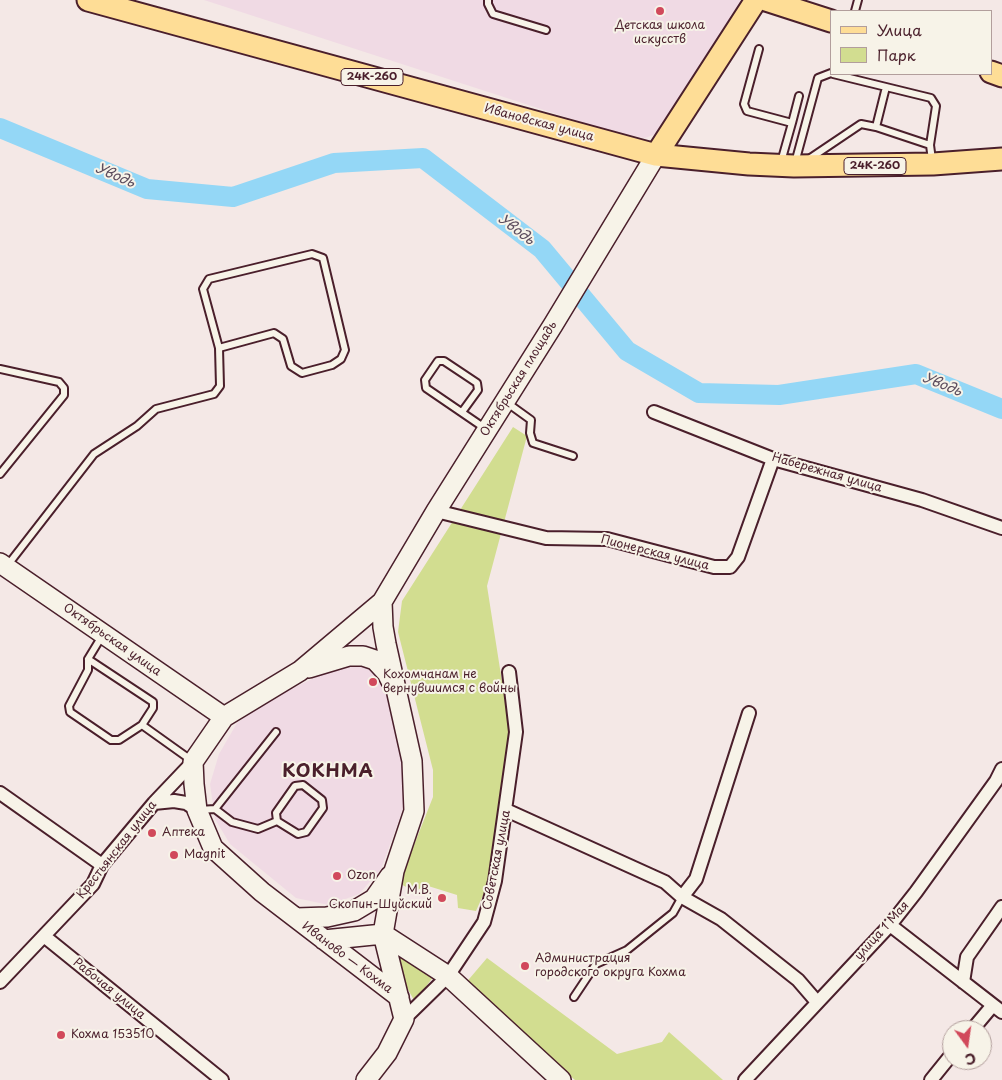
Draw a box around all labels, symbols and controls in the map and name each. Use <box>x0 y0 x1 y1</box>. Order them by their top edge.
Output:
marker: Детская школа искусств <box>654 5 666 17</box>
legend <box>830 10 992 75</box>
text: Улица <box>877 18 922 41</box>
place label: Детская школа искусств <box>615 19 705 47</box>
text: Парк <box>877 43 916 66</box>
road number: 24К-260 <box>341 68 403 86</box>
street label: Ивановская улица <box>483 101 595 145</box>
road number: 24К-260 <box>844 158 906 175</box>
water label: Уводь <box>93 160 137 192</box>
water label: Уводь <box>495 211 537 249</box>
street label: Октябрьская площадь <box>478 319 560 439</box>
water label: Уводь <box>920 370 964 400</box>
street label: Набережная улица <box>770 450 884 496</box>
street label: Пионерская улица <box>599 533 711 573</box>
street label: Октябрьская улица <box>60 601 164 679</box>
place label: Кохомчанам не вернувшимся с войны <box>383 668 516 696</box>
marker: Кохомчанам не вернувшимся с войны <box>367 676 379 688</box>
district label: KOKHMA <box>282 761 374 783</box>
street label: Крестьянская улица <box>74 798 160 902</box>
street label: Советская улица <box>480 809 514 911</box>
place label: Аптека <box>162 826 205 840</box>
marker: Аптека <box>146 827 158 839</box>
place label: Magnit <box>184 848 225 862</box>
marker: Magnit <box>168 849 180 861</box>
place label: Ozon <box>347 869 376 883</box>
marker: Ozon <box>331 870 343 882</box>
place label: М.В. Скопин-Шуйский <box>329 884 432 912</box>
marker: М.В. Скопин-Шуйский <box>436 892 448 904</box>
street label: улица 1 Мая <box>852 899 912 963</box>
street label: Иваново — Кохма <box>299 919 395 997</box>
place label: Администрация городского округа Кохма <box>535 952 686 980</box>
street label: Рабочая улица <box>70 956 148 1022</box>
marker: Администрация городского округа Кохма <box>519 960 531 972</box>
north arrow <box>942 1020 992 1070</box>
place label: Кохма 153510 <box>71 1028 154 1042</box>
marker: Кохма 153510 <box>55 1029 67 1041</box>
text: С <box>963 1048 978 1071</box>

